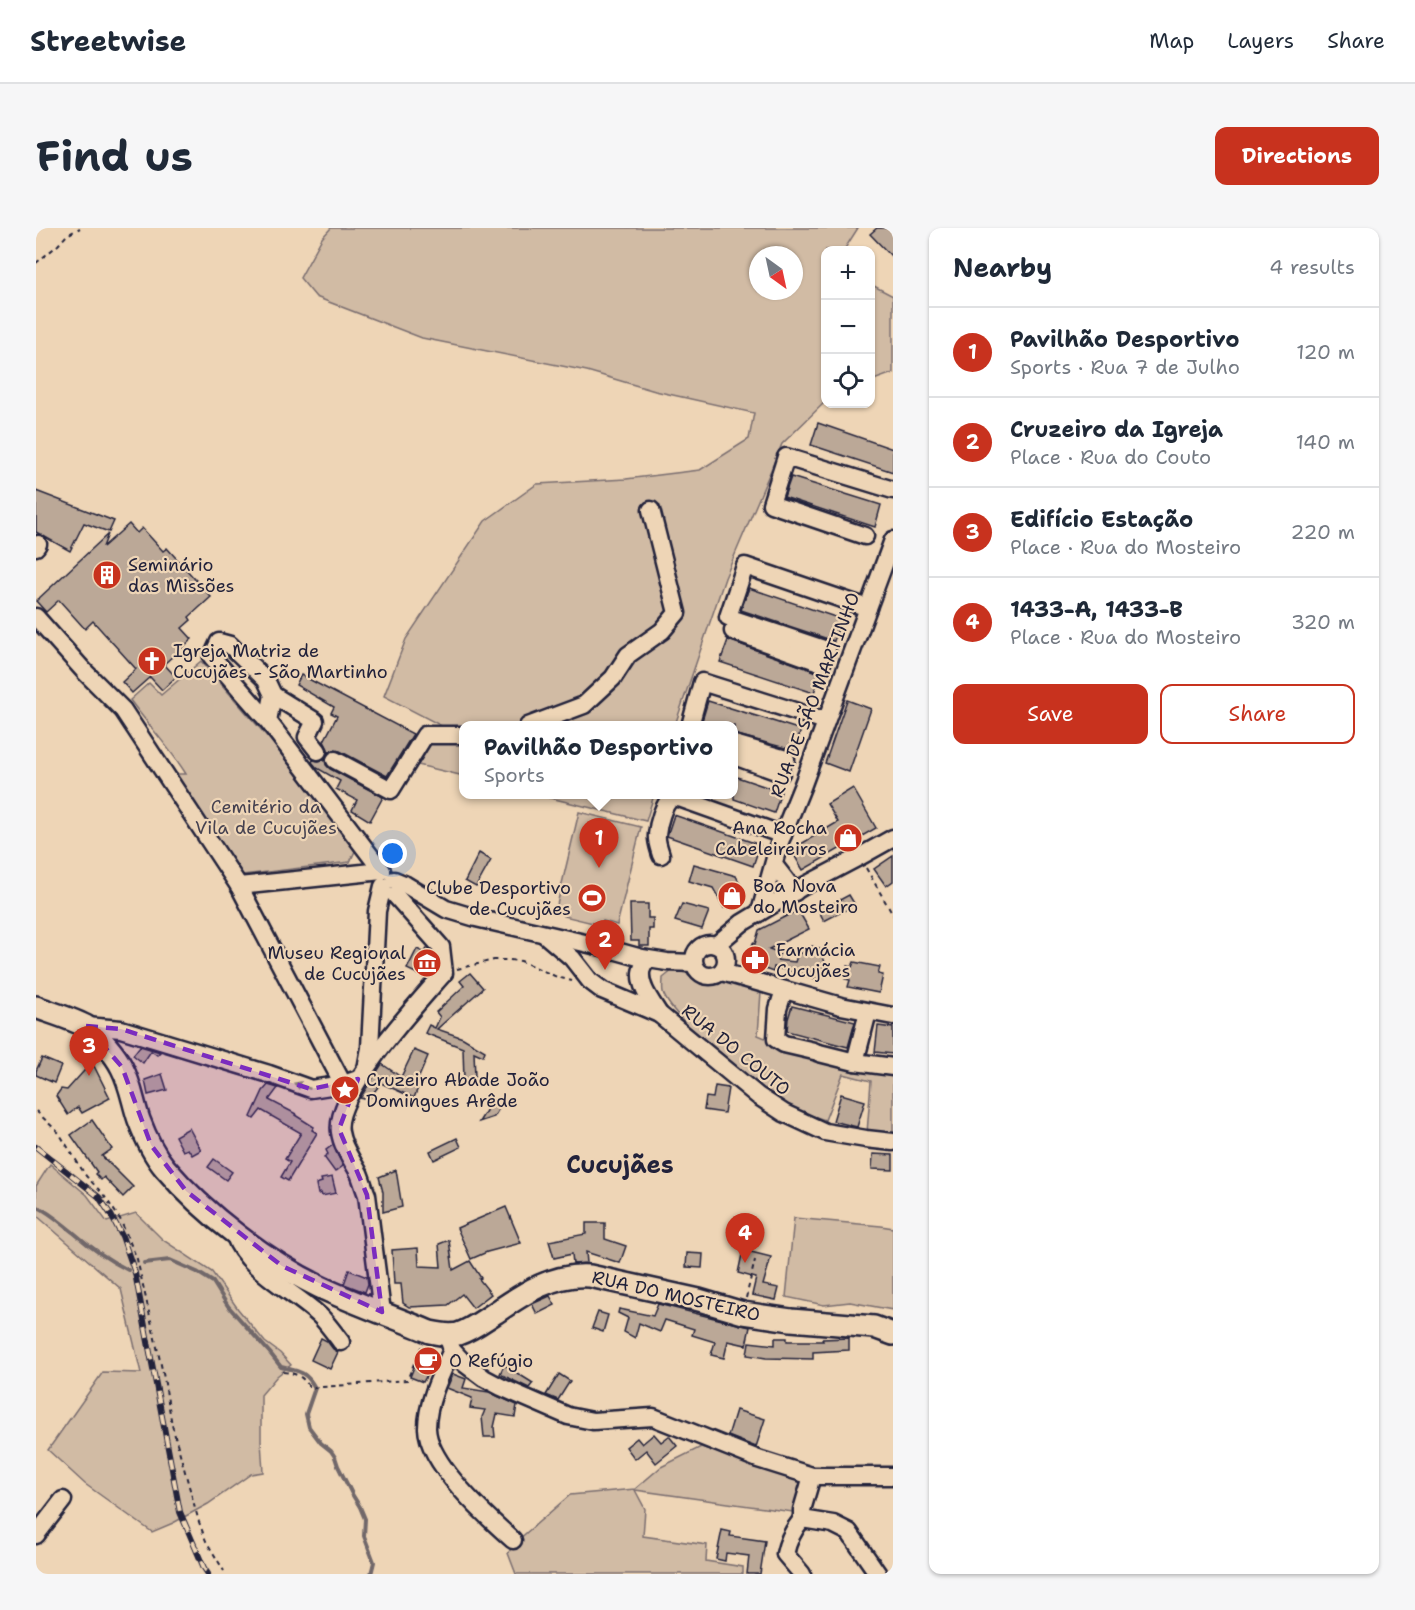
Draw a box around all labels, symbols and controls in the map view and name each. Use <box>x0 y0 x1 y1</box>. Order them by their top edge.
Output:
text: Streetwise <box>30 22 186 60</box>
text: Map <box>1149 27 1194 55</box>
text: Layers <box>1227 27 1294 55</box>
text: Share <box>1327 27 1385 55</box>
button: Directions <box>1215 127 1379 185</box>
text: Find us <box>36 128 193 184</box>
north arrow <box>749 246 803 300</box>
map controls <box>821 246 875 408</box>
button: + <box>821 246 875 300</box>
text: Nearby <box>953 250 1052 285</box>
text: 4 results <box>1269 254 1355 280</box>
button: − <box>821 300 875 354</box>
text: Pavilhão Desportivo <box>1010 325 1240 354</box>
text: 1 <box>968 339 977 365</box>
text: 120 m <box>1296 339 1355 365</box>
button: locate <box>821 354 875 408</box>
text: Sports · Rua 7 de Julho <box>1010 354 1240 380</box>
text: Cruzeiro da Igreja <box>1010 415 1223 444</box>
text: 2 <box>966 429 980 455</box>
text: 140 m <box>1296 429 1355 455</box>
text: Place · Rua do Couto <box>1010 444 1211 470</box>
text: Edifício Estação <box>1010 505 1193 534</box>
text: 3 <box>966 519 980 545</box>
text: 220 m <box>1291 519 1355 545</box>
text: Place · Rua do Mosteiro <box>1010 534 1241 560</box>
place label: Seminário das Missões <box>128 553 235 598</box>
building icon: Seminário das Missões <box>91 559 123 591</box>
street label: RUA DE SÃO MARTINHO <box>765 589 865 801</box>
text: 1433-A, 1433-B <box>1010 595 1183 624</box>
text: 4 <box>966 609 980 635</box>
text: 320 m <box>1291 609 1355 635</box>
text: Place · Rua do Mosteiro <box>1010 624 1241 650</box>
place label: Igreja Matriz de Cucujães - São Martinho <box>173 639 388 684</box>
church icon: Igreja Matriz de Cucujães - São Martinho <box>136 645 168 677</box>
button: Save <box>953 684 1148 744</box>
button: Share <box>1160 684 1355 744</box>
popup <box>459 721 738 799</box>
text: Pavilhão Desportivo <box>484 733 713 762</box>
text: Sports <box>484 762 545 788</box>
park label: Cemitério da Vila de Cucujães <box>195 795 337 840</box>
place label: Ana Rocha Cabeleireiros <box>715 816 827 861</box>
pin: 1 <box>580 818 618 868</box>
shop icon: Ana Rocha Cabeleireiros <box>832 822 864 854</box>
your location <box>378 839 407 868</box>
place label: Boa Nova do Mosteiro <box>753 874 858 919</box>
place label: Clube Desportivo de Cucujães <box>426 876 571 921</box>
shop icon: Boa Nova do Mosteiro <box>716 880 748 912</box>
sports icon: Clube Desportivo de Cucujães <box>576 882 608 914</box>
pin: 2 <box>586 920 624 970</box>
place label: Farmácia Cucujães <box>776 938 855 983</box>
place label: Museu Regional de Cucujães <box>268 941 407 986</box>
pharmacy icon: Farmácia Cucujães <box>739 944 771 976</box>
museum icon: Museu Regional de Cucujães <box>411 947 443 979</box>
street label: RUA DO COUTO <box>677 999 795 1101</box>
pin: 3 <box>70 1026 108 1076</box>
place label: Cruzeiro Abade João Domingues Arêde <box>366 1068 550 1113</box>
place icon: Cruzeiro Abade João Domingues Arêde <box>329 1074 361 1106</box>
one-way arrow <box>293 1081 311 1090</box>
district label: Cucujães <box>566 1149 674 1181</box>
pin: 4 <box>726 1214 764 1263</box>
street label: RUA DO MOSTEIRO <box>590 1265 762 1327</box>
cafe icon: O Refúgio <box>412 1345 444 1377</box>
place label: O Refúgio <box>449 1349 533 1373</box>

